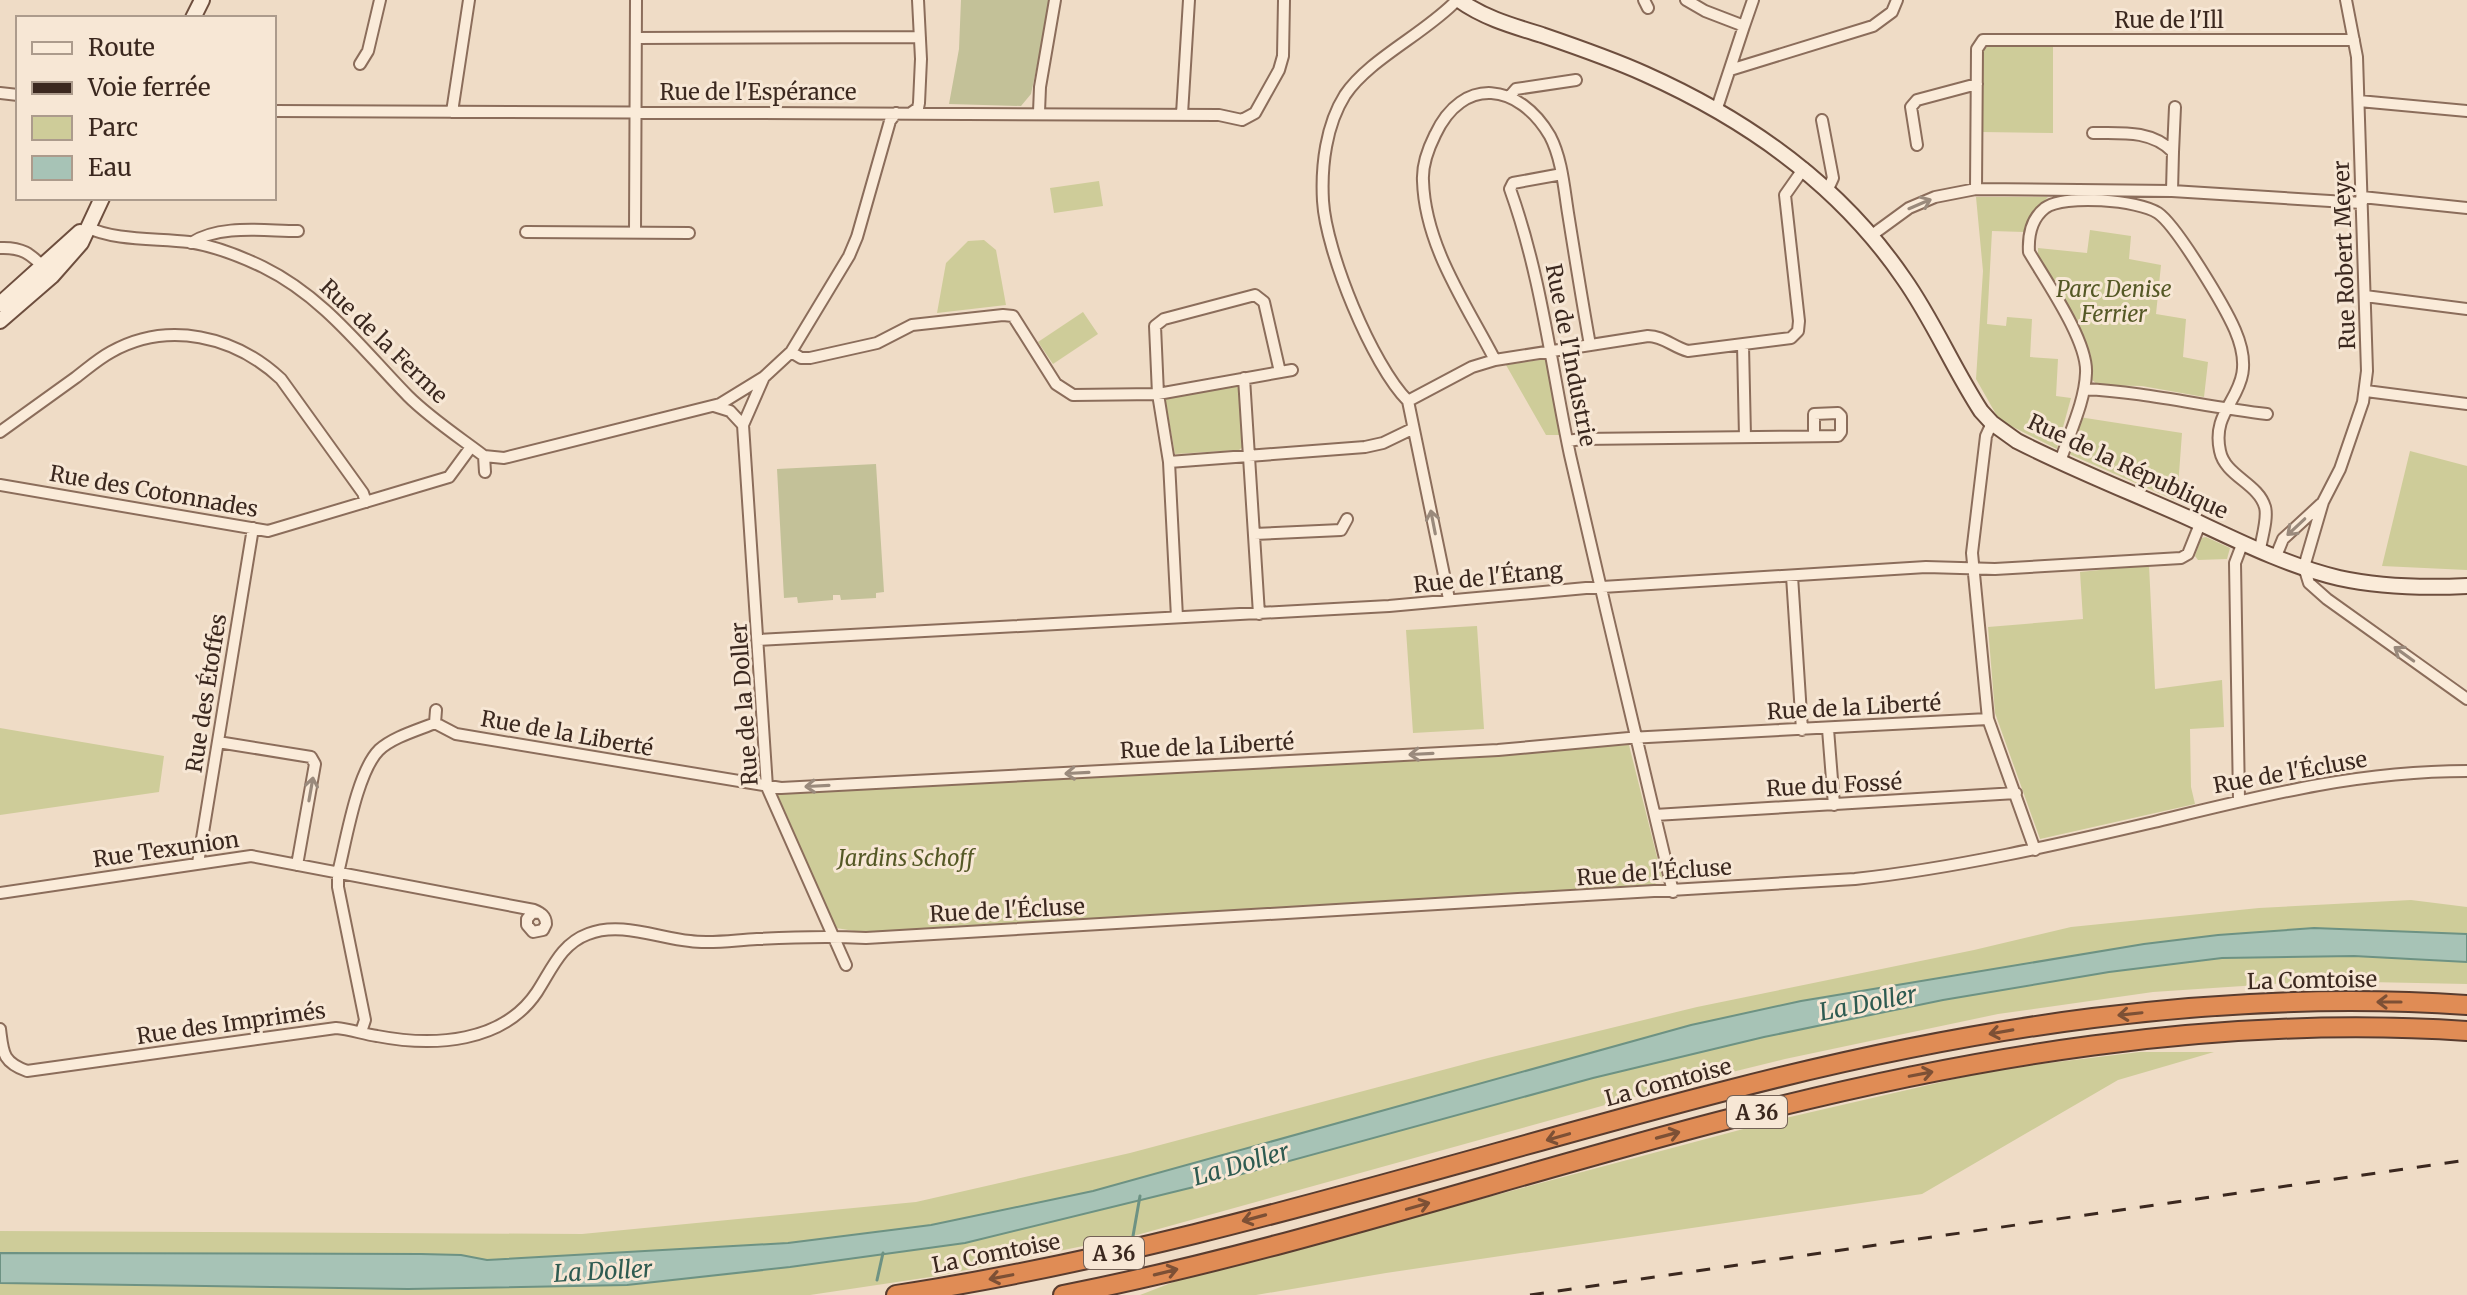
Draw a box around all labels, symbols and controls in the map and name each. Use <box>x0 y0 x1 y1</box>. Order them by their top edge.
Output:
street label: Rue de l'Ill <box>2114 6 2224 34</box>
legend <box>16 16 276 200</box>
text: Route <box>88 32 155 63</box>
text: Voie ferrée <box>87 72 210 103</box>
street label: Rue de l'Espérance <box>660 78 856 106</box>
text: Parc <box>88 112 138 143</box>
text: Eau <box>88 152 132 183</box>
street label: Rue Robert Meyer <box>2327 160 2361 350</box>
one-way arrow <box>1907 195 1932 210</box>
street label: Rue de l'Industrie <box>1540 261 1602 449</box>
street label: Rue de la Ferme <box>314 273 454 409</box>
park label: Parc Denise Ferrier <box>2056 275 2172 328</box>
street label: Rue de la République <box>2023 407 2233 525</box>
street label: Rue des Cotonnades <box>47 459 261 523</box>
one-way arrow <box>1425 510 1440 536</box>
one-way arrow <box>2286 518 2306 537</box>
street label: Rue de l'Étang <box>1412 554 1564 599</box>
street label: Rue des Étoffes <box>179 611 232 774</box>
street label: Rue de la Doller <box>724 621 764 787</box>
one-way arrow <box>2393 646 2415 662</box>
street label: Rue de la Liberté <box>1766 688 1942 726</box>
street label: Rue de la Liberté <box>479 704 655 762</box>
street label: Rue de la Liberté <box>1119 727 1295 765</box>
street label: Rue de l'Écluse <box>2211 744 2369 799</box>
one-way arrow <box>1408 747 1435 762</box>
one-way arrow <box>1064 765 1091 780</box>
street label: Rue du Fossé <box>1765 767 1903 803</box>
one-way arrow <box>304 776 319 802</box>
one-way arrow <box>804 779 831 794</box>
street label: Rue Texunion <box>91 825 241 873</box>
park label: Jardins Schoff <box>836 844 976 872</box>
street label: Rue de l'Écluse <box>1575 852 1733 891</box>
street label: Rue de l'Écluse <box>928 891 1085 928</box>
street label: La Comtoise <box>2247 965 2377 995</box>
water label: La Doller <box>1817 978 1921 1028</box>
one-way arrow <box>2376 995 2403 1010</box>
street label: Rue des Imprimés <box>135 996 327 1050</box>
one-way arrow <box>2117 1007 2143 1022</box>
one-way arrow <box>1989 1025 2015 1040</box>
street label: La Comtoise <box>1602 1052 1734 1112</box>
one-way arrow <box>1907 1066 1933 1081</box>
road number: A 36 <box>1727 1096 1787 1128</box>
one-way arrow <box>1654 1127 1680 1142</box>
one-way arrow <box>1545 1130 1571 1145</box>
water label: La Doller <box>1189 1135 1294 1193</box>
one-way arrow <box>1404 1197 1430 1212</box>
one-way arrow <box>1242 1211 1268 1226</box>
street label: La Comtoise <box>929 1227 1063 1279</box>
road number: A 36 <box>1084 1237 1144 1269</box>
water label: La Doller <box>553 1253 654 1289</box>
one-way arrow <box>1153 1263 1179 1278</box>
one-way arrow <box>989 1270 1014 1285</box>

